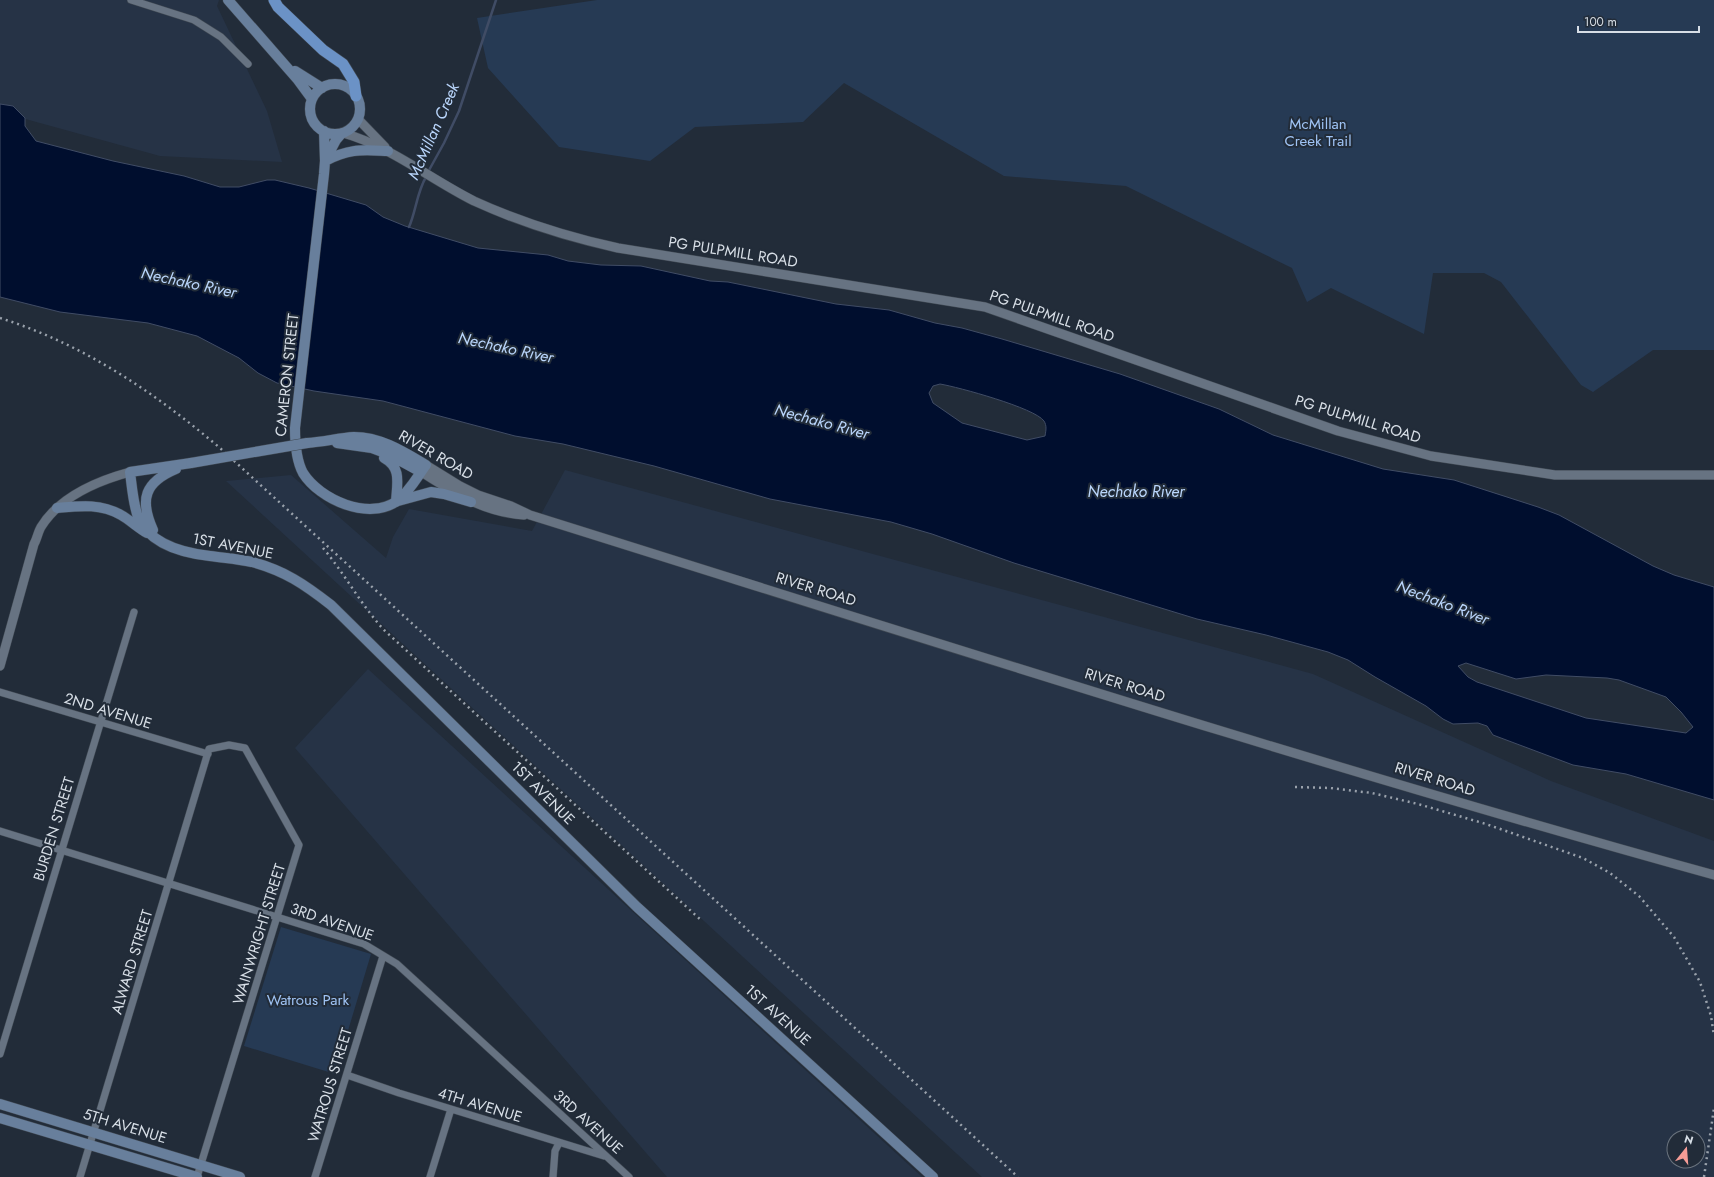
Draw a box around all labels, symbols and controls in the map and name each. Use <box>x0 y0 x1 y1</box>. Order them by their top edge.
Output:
scale bar <box>1578 8 1699 34</box>
text: 100 m <box>1584 13 1617 31</box>
water label: McMillan Creek <box>402 78 466 183</box>
park label: McMillan Creek Trail <box>1284 113 1352 152</box>
street label: PG PULPMILL ROAD <box>667 231 799 273</box>
water label: Nechako River <box>139 261 240 304</box>
street label: PG PULPMILL ROAD <box>987 284 1117 348</box>
street label: CAMERON STREET <box>270 312 304 438</box>
water label: Nechako River <box>456 326 557 369</box>
street label: PG PULPMILL ROAD <box>1292 389 1424 449</box>
water label: Nechako River <box>772 398 873 446</box>
street label: RIVER ROAD <box>395 425 477 485</box>
water label: Nechako River <box>1088 480 1186 503</box>
street label: 1ST AVENUE <box>191 527 275 565</box>
street label: RIVER ROAD <box>773 566 859 612</box>
water label: Nechako River <box>1393 574 1494 631</box>
street label: RIVER ROAD <box>1082 662 1168 708</box>
street label: 2ND AVENUE <box>61 687 155 735</box>
street label: 1ST AVENUE <box>506 756 580 830</box>
street label: RIVER ROAD <box>1392 756 1478 802</box>
street label: BURDEN STREET <box>28 774 80 884</box>
street label: WAINWRIGHT STREET <box>227 861 291 1007</box>
street label: 3RD AVENUE <box>287 897 377 947</box>
street label: ALWARD STREET <box>106 907 158 1017</box>
street label: 1ST AVENUE <box>740 979 816 1051</box>
park label: Watrous Park <box>267 989 350 1011</box>
street label: WATROUS STREET <box>302 1025 358 1145</box>
street label: 4TH AVENUE <box>435 1082 525 1128</box>
street label: 3RD AVENUE <box>548 1085 628 1159</box>
street label: 5TH AVENUE <box>80 1103 170 1149</box>
north arrow <box>1666 1129 1706 1169</box>
text: N <box>1682 1131 1695 1148</box>

